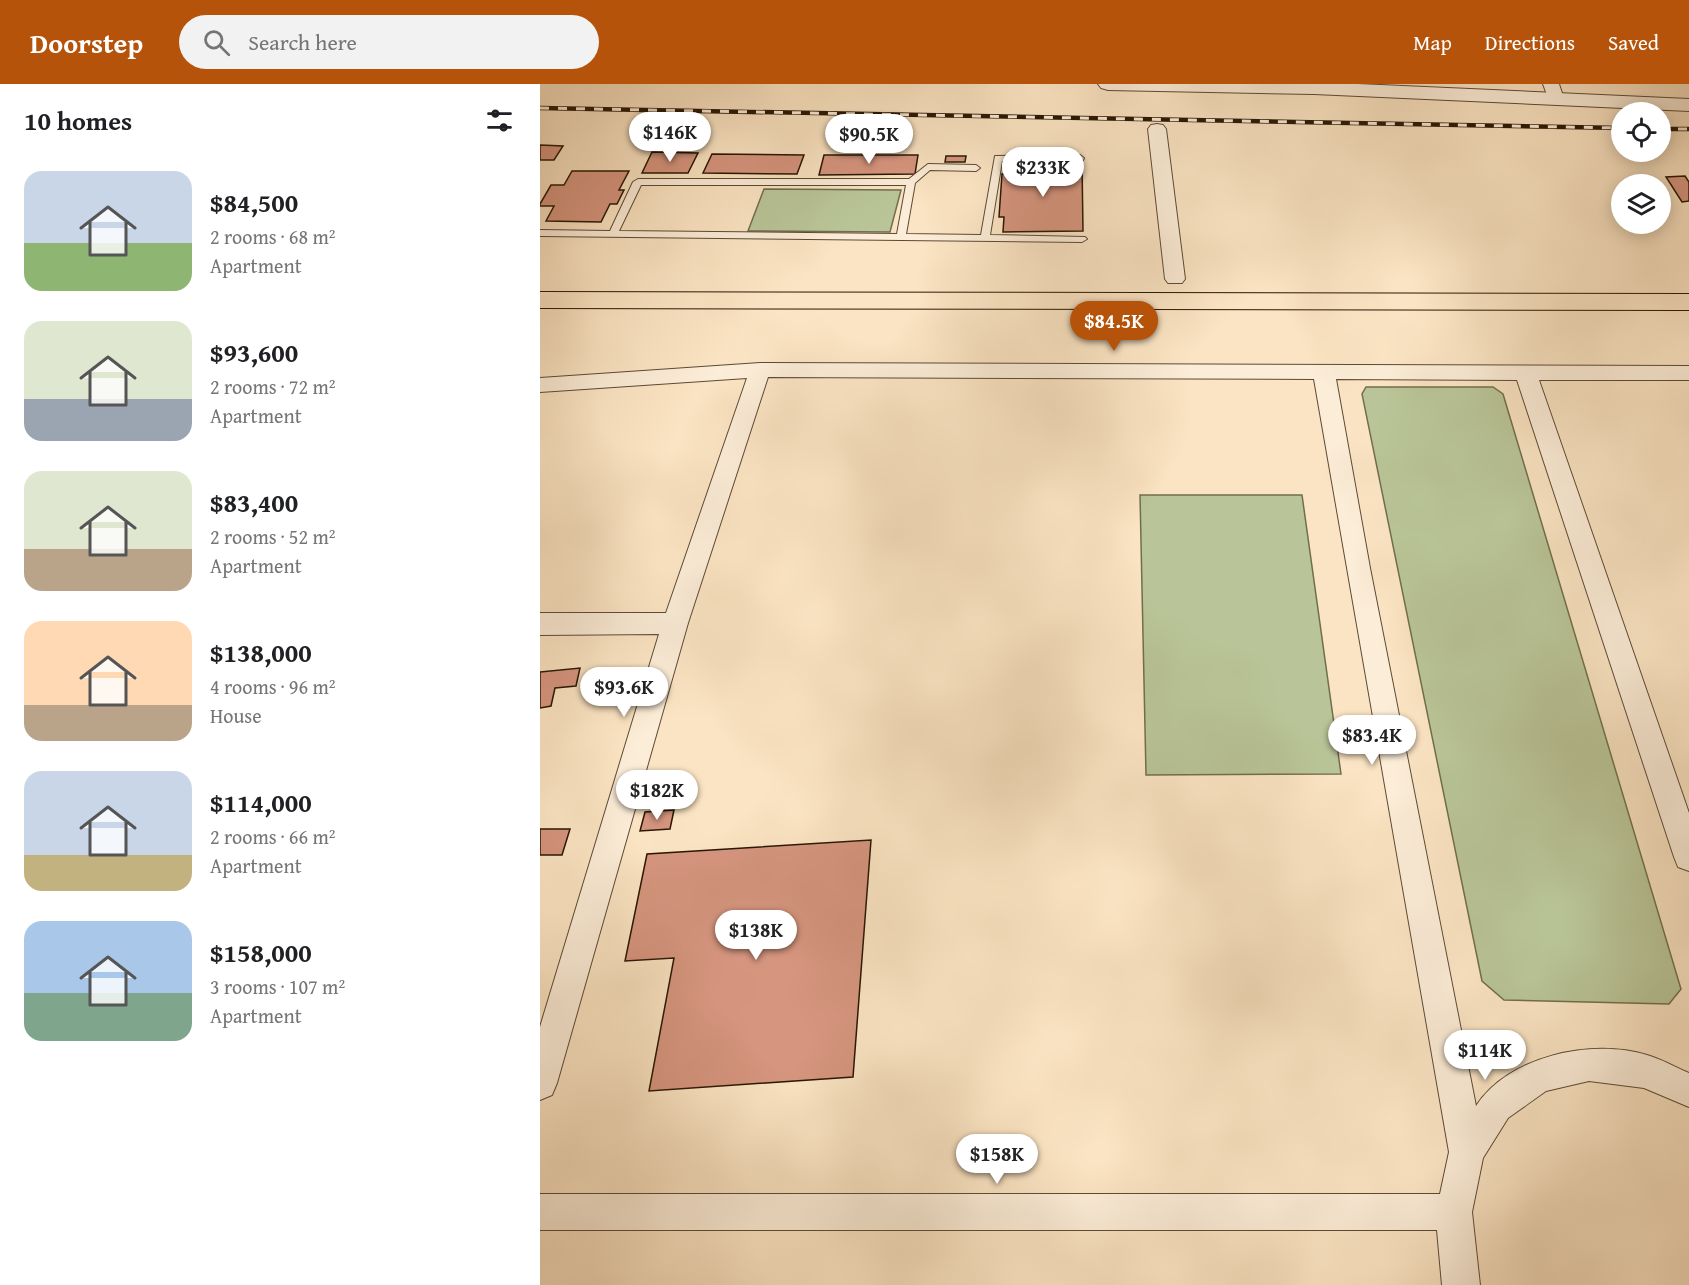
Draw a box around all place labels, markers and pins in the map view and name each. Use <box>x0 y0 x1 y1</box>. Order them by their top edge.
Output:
pin: $146K <box>628 112 712 163</box>
pin: $90.5K <box>820 114 918 165</box>
pin: $233K <box>1001 147 1085 198</box>
pin: $84.5K <box>1065 301 1163 352</box>
pin: $93.6K <box>575 667 673 718</box>
pin: $83.4K <box>1323 715 1421 766</box>
pin: $182K <box>615 770 699 821</box>
pin: $138K <box>714 910 798 961</box>
pin: $114K <box>1443 1030 1527 1081</box>
pin: $158K <box>955 1134 1039 1185</box>

